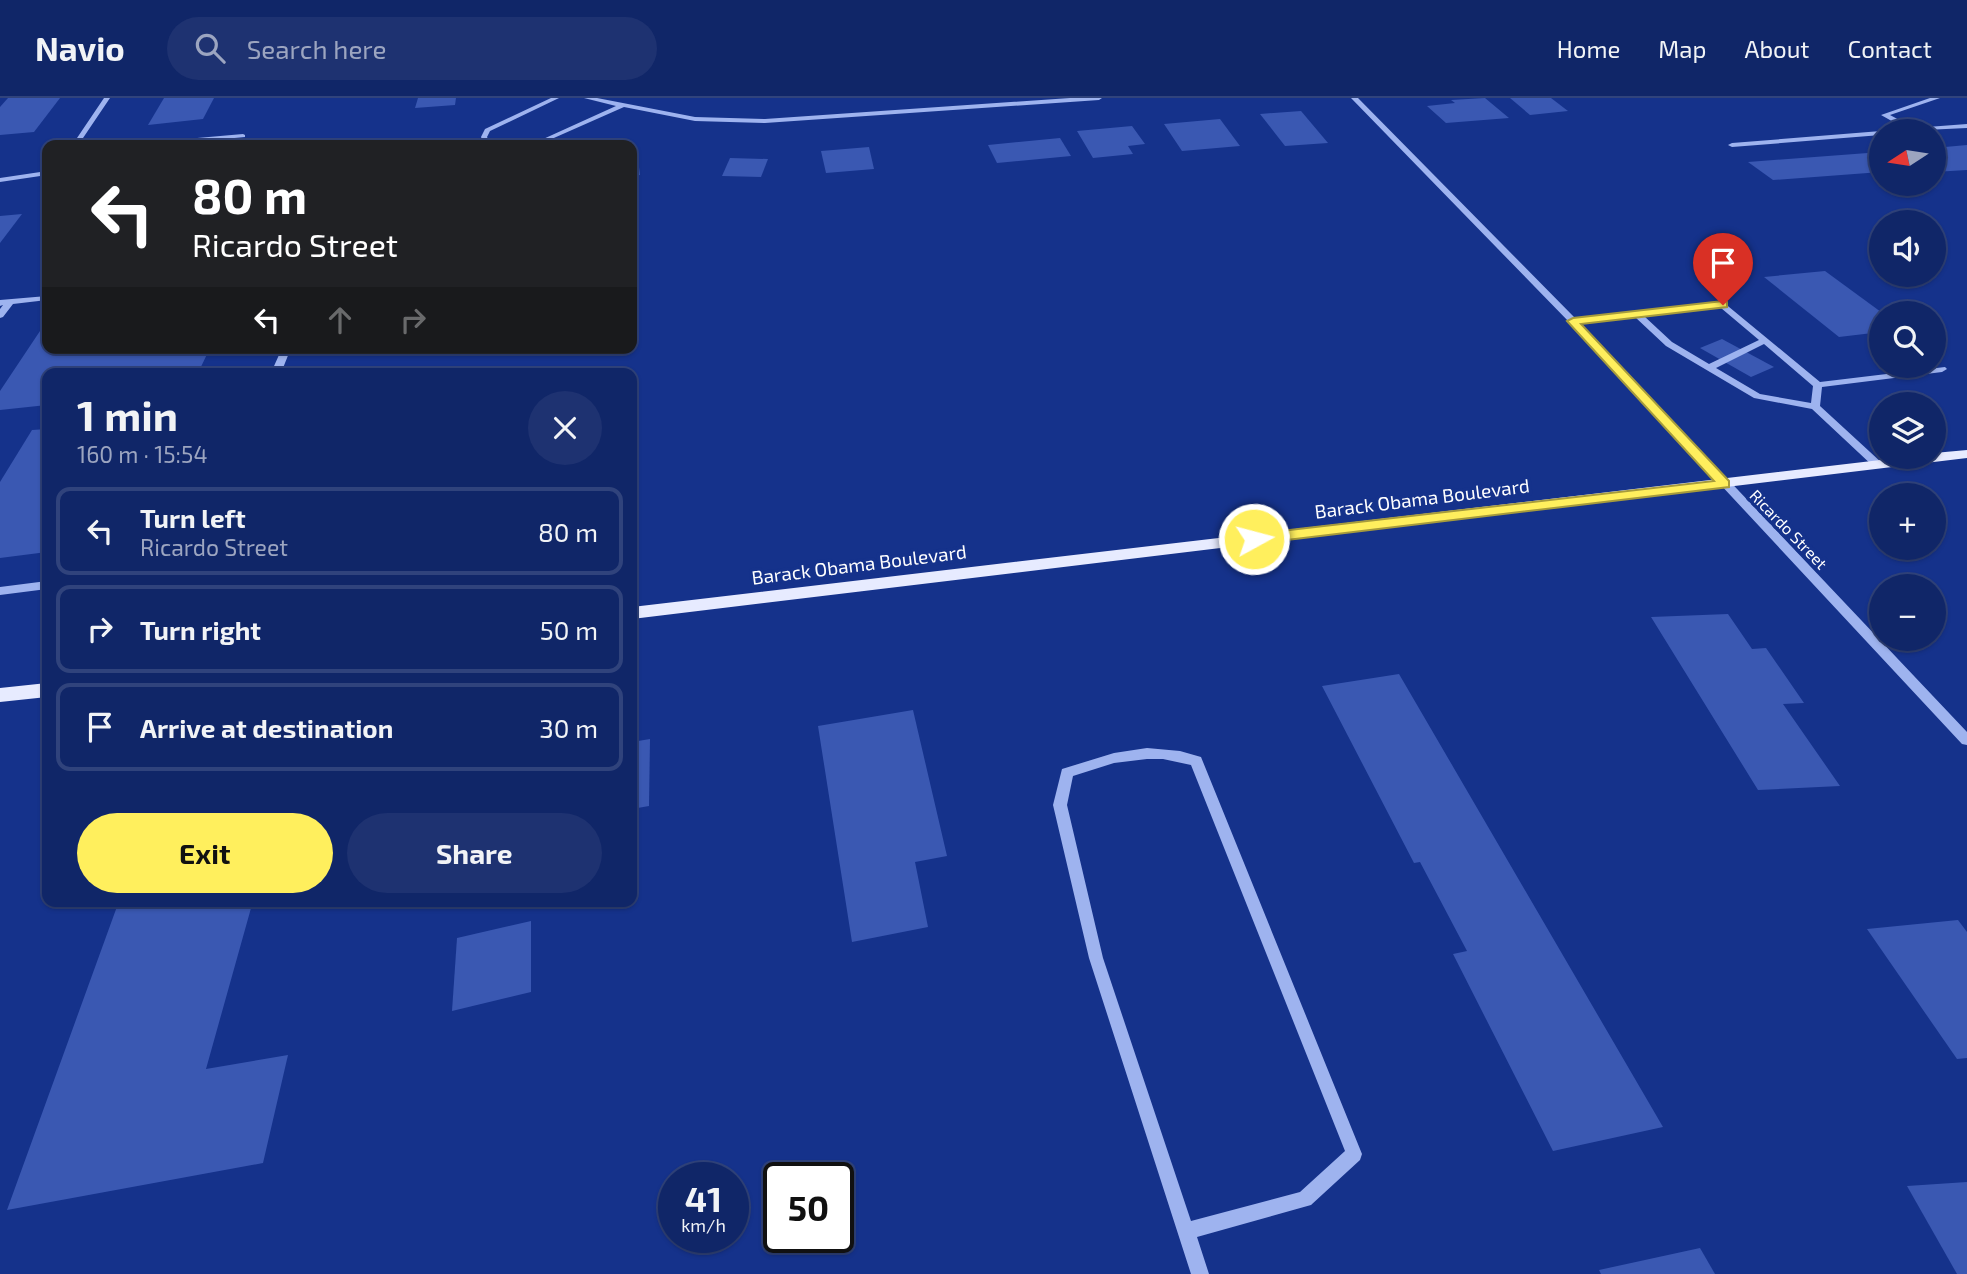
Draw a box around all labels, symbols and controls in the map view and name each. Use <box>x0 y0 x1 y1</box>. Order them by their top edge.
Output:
search box <box>167 17 657 80</box>
text: Navio <box>35 28 125 68</box>
icon: search <box>191 29 229 67</box>
text: Search here <box>247 33 386 64</box>
text: Home <box>1557 34 1620 63</box>
text: Map <box>1658 34 1706 63</box>
text: About <box>1744 34 1810 63</box>
text: Contact <box>1848 34 1932 63</box>
north arrow <box>1869 119 1946 196</box>
map controls <box>1869 119 1946 651</box>
text: 80 m <box>192 165 307 224</box>
icon: left <box>77 168 168 259</box>
button: sound <box>1869 210 1946 287</box>
text: Ricardo Street <box>192 225 398 263</box>
pin <box>1693 233 1753 305</box>
icon: arrive <box>1704 244 1742 282</box>
icon: left <box>248 301 286 339</box>
icon: ahead <box>321 301 359 339</box>
icon: right <box>394 301 432 339</box>
button: search <box>1869 301 1946 378</box>
text: 1 min <box>77 389 178 439</box>
button: close <box>528 391 602 465</box>
button: layers <box>1869 392 1946 469</box>
text: 160 m · 15:54 <box>77 440 208 468</box>
street label: Barack Obama Boulevard <box>1313 473 1531 523</box>
button: + <box>1869 483 1946 560</box>
street label: Ricardo Street <box>1746 485 1832 573</box>
text: Turn left <box>140 502 246 533</box>
position arrow <box>1217 502 1291 576</box>
icon: left <box>81 512 119 550</box>
text: 80 m <box>538 516 598 547</box>
text: Ricardo Street <box>140 533 288 561</box>
street label: Barack Obama Boulevard <box>750 539 968 589</box>
button: − <box>1869 574 1946 651</box>
icon: right <box>81 610 119 648</box>
text: Turn right <box>140 614 261 645</box>
text: 50 m <box>540 614 598 645</box>
icon: arrive <box>81 708 119 746</box>
text: Arrive at destination <box>140 712 393 743</box>
text: 30 m <box>539 712 598 743</box>
button: Exit <box>77 813 333 893</box>
button: Share <box>347 813 602 893</box>
speed limit sign: 50 <box>763 1162 854 1253</box>
text: 41 <box>685 1177 722 1219</box>
text: km/h <box>681 1214 726 1236</box>

